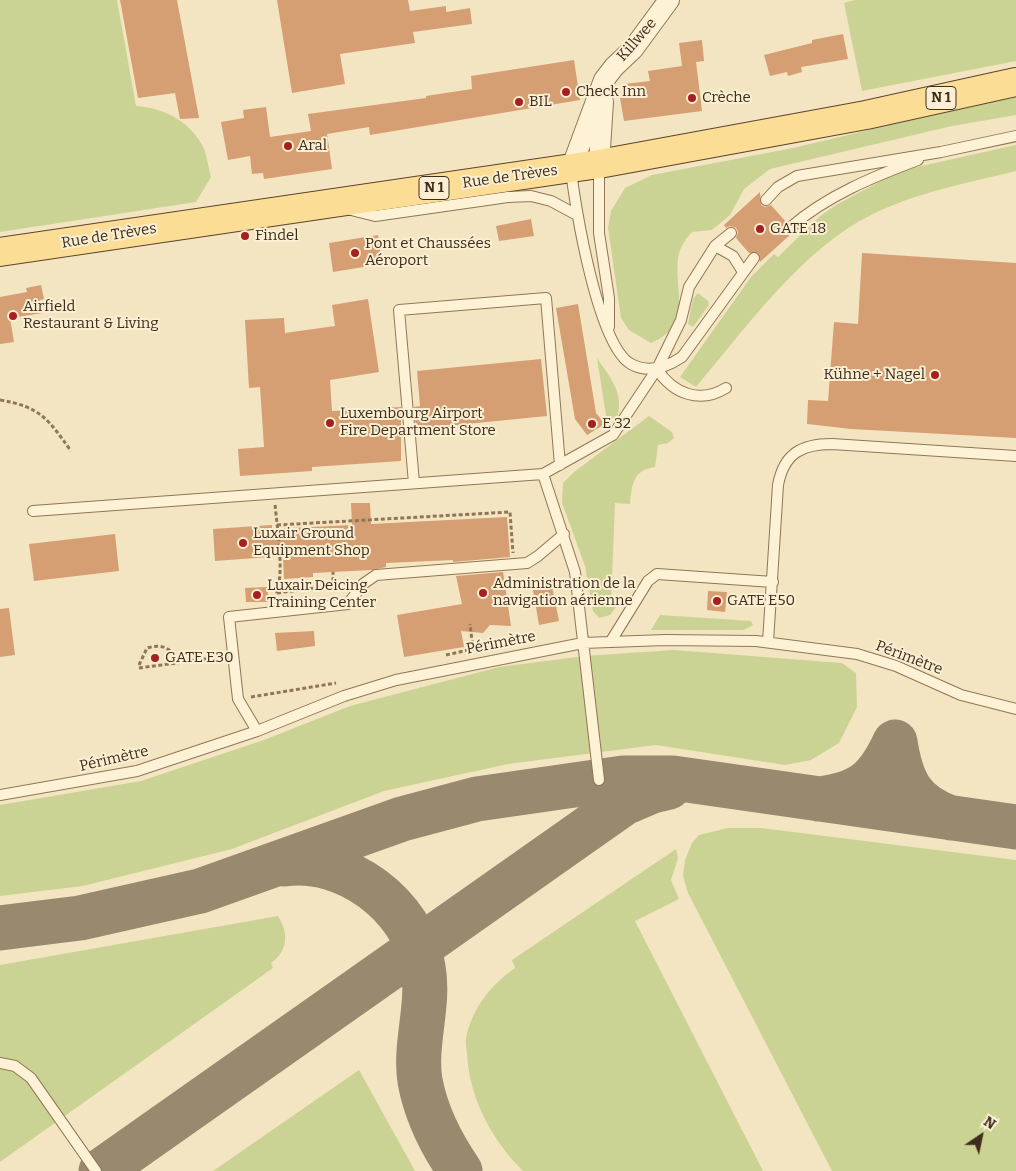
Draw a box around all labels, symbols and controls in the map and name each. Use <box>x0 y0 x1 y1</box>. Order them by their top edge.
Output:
street label: Killwee <box>613 15 661 65</box>
place label: Check Inn <box>576 83 646 101</box>
marker: Check Inn <box>560 86 572 98</box>
road number: N 1 <box>926 86 956 110</box>
place label: Crèche <box>702 89 751 107</box>
marker: Crèche <box>686 92 698 104</box>
place label: BIL <box>529 93 552 111</box>
marker: BIL <box>513 96 525 108</box>
place label: Aral <box>298 137 327 155</box>
marker: Aral <box>282 140 294 152</box>
street label: Rue de Trèves <box>461 161 559 193</box>
road number: N 1 <box>419 177 449 200</box>
street label: Rue de Trèves <box>60 220 158 252</box>
place label: GATE 18 <box>770 220 826 238</box>
marker: GATE 18 <box>754 223 766 235</box>
place label: Findel <box>255 227 299 245</box>
marker: Findel <box>239 230 251 242</box>
place label: Pont et Chaussées Aéroport <box>365 235 491 270</box>
marker: Pont et Chaussées Aéroport <box>349 247 361 259</box>
place label: Airfield Restaurant & Living <box>23 298 159 333</box>
marker: Airfield Restaurant & Living <box>7 310 19 322</box>
place label: Kühne + Nagel <box>823 366 925 384</box>
marker: Kühne + Nagel <box>929 369 941 381</box>
place label: Luxembourg Airport Fire Department Store <box>340 405 496 440</box>
place label: E 32 <box>602 415 631 433</box>
marker: Luxembourg Airport Fire Department Store <box>324 417 336 429</box>
marker: E 32 <box>586 418 598 430</box>
place label: Luxair Ground Equipment Shop <box>253 525 370 560</box>
marker: Luxair Ground Equipment Shop <box>237 537 249 549</box>
place label: Administration de la navigation aérienne <box>493 575 635 610</box>
place label: Luxair Deicing Training Center <box>267 577 376 612</box>
marker: Administration de la navigation aérienne <box>477 587 489 599</box>
marker: Luxair Deicing Training Center <box>251 589 263 601</box>
place label: GATE E50 <box>727 592 795 610</box>
marker: GATE E50 <box>711 595 723 607</box>
street label: Périmètre <box>465 627 537 659</box>
street label: Périmètre <box>873 637 945 679</box>
place label: GATE E30 <box>165 649 234 667</box>
marker: GATE E30 <box>149 652 161 664</box>
street label: Périmètre <box>78 742 150 776</box>
north arrow <box>956 1111 1006 1161</box>
text: N <box>980 1113 999 1133</box>

